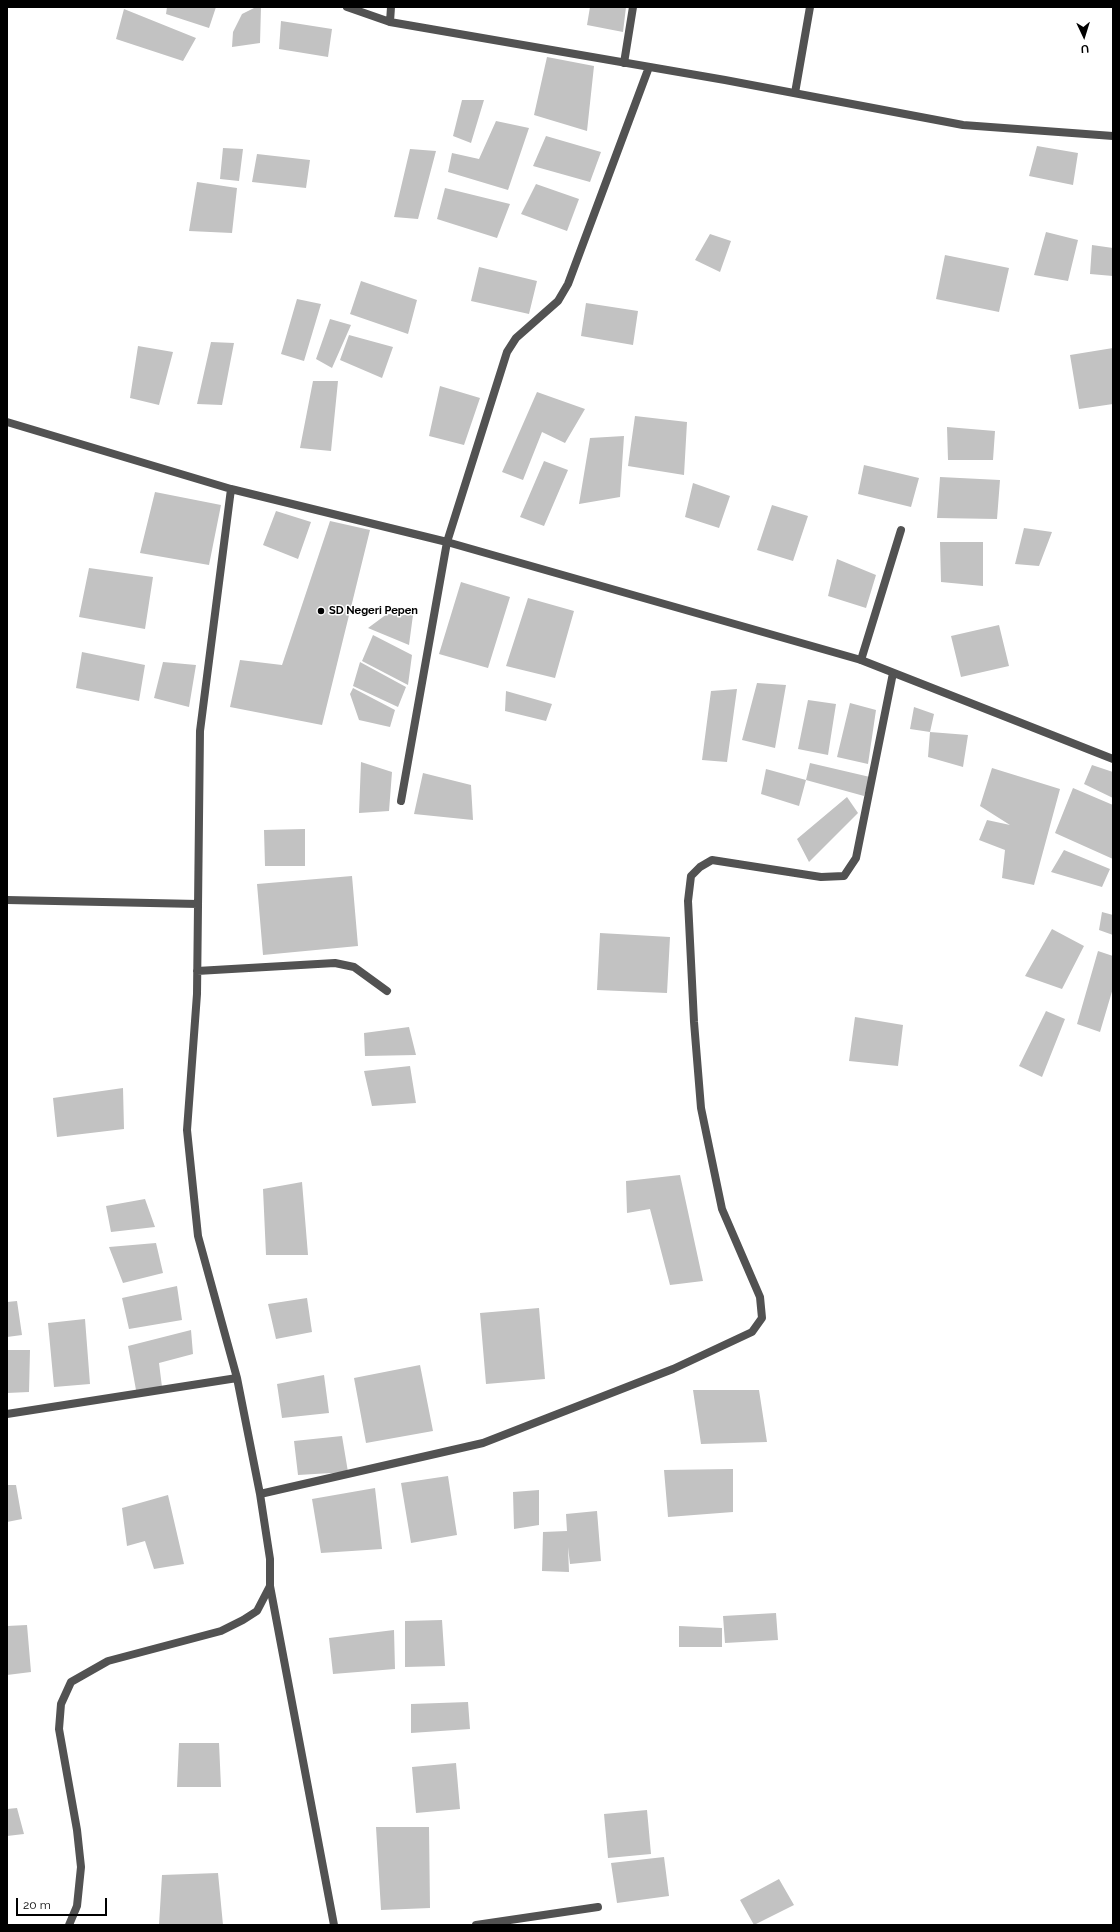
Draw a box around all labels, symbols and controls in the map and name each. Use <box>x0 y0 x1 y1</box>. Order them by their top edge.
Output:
north arrow <box>1064 16 1104 56</box>
text: U <box>1080 42 1089 55</box>
place label: SD Negeri Pepen <box>329 604 418 618</box>
marker: SD Negeri Pepen <box>316 606 326 616</box>
scale bar <box>18 1890 109 1916</box>
text: 20 m <box>23 1898 51 1912</box>

